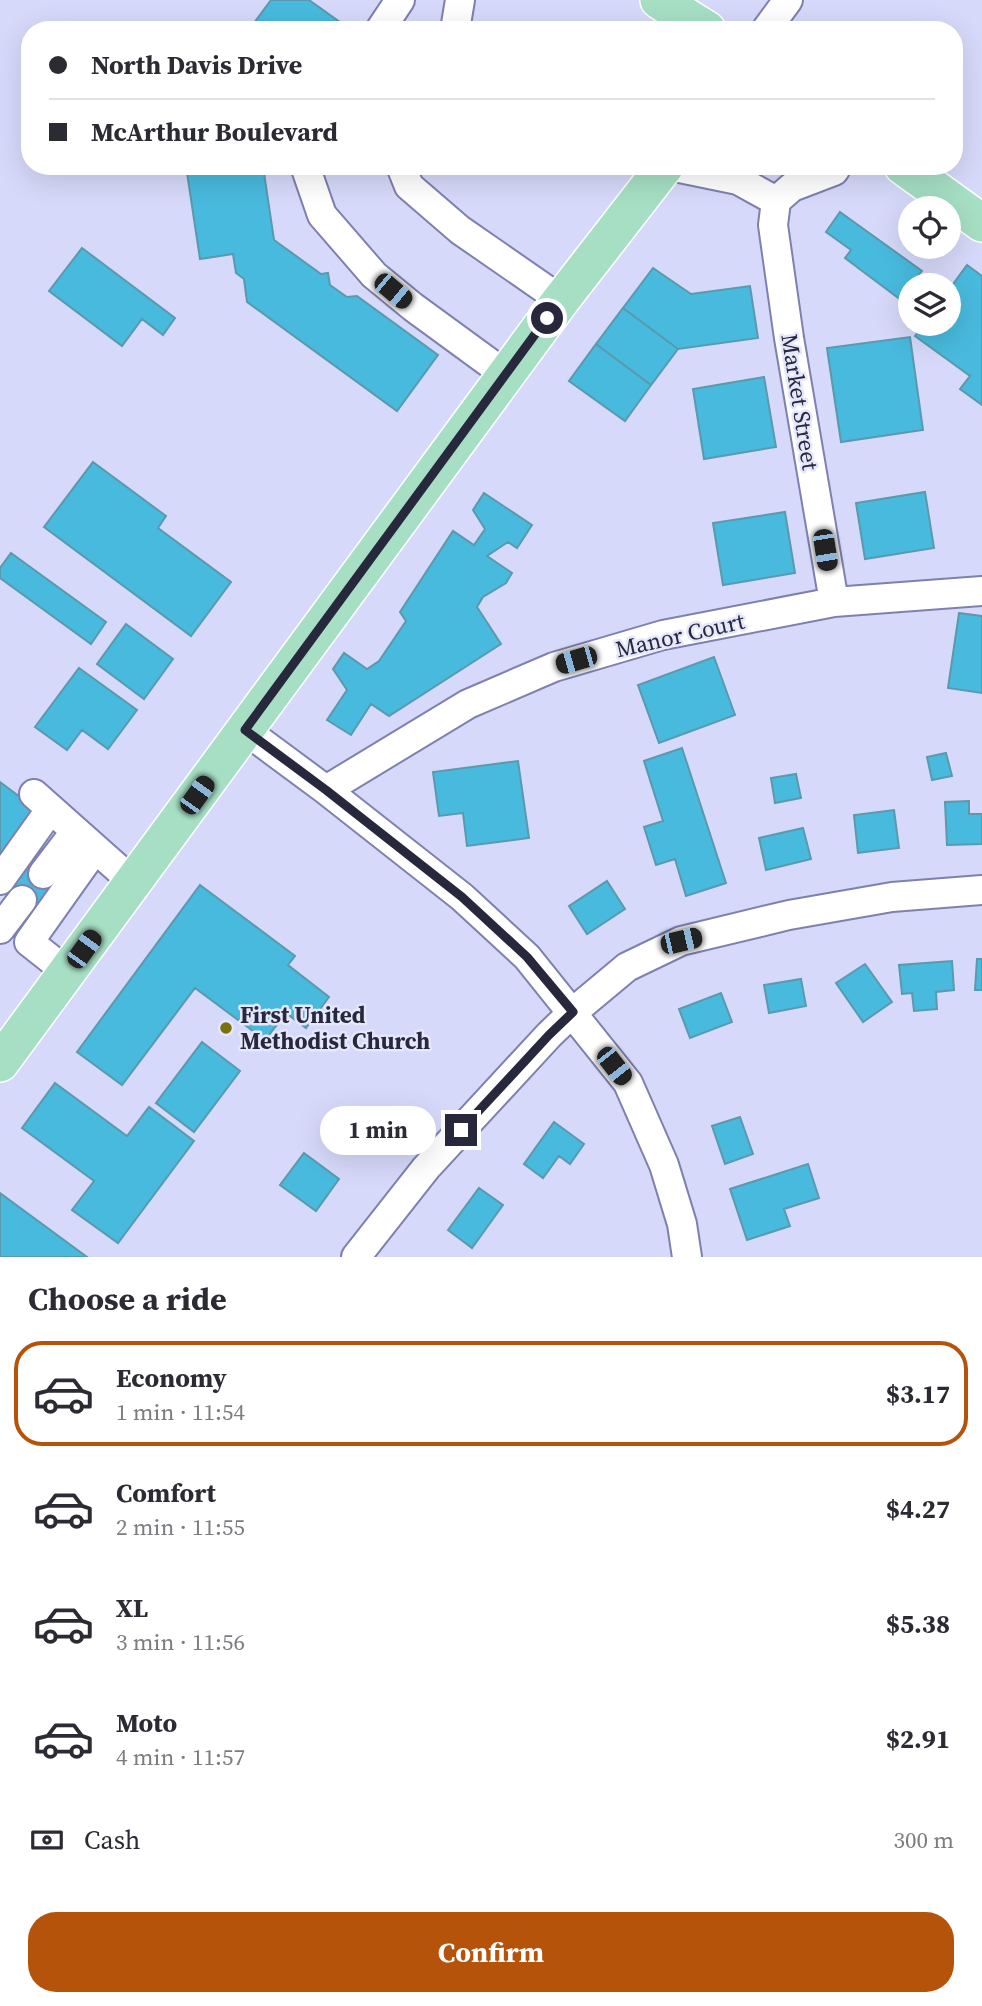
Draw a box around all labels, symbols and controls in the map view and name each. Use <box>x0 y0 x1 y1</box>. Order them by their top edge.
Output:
text: North Davis Drive <box>91 47 302 83</box>
text: McArthur Boulevard <box>91 114 338 150</box>
map controls <box>898 196 961 336</box>
button: locate <box>898 196 961 259</box>
car <box>371 269 416 313</box>
button: layers <box>898 273 961 336</box>
route start <box>531 302 563 334</box>
street label: Market Street <box>773 332 827 473</box>
car <box>812 528 839 572</box>
street label: Manor Court <box>612 605 748 665</box>
car <box>553 644 600 676</box>
car <box>177 772 218 818</box>
car <box>64 926 105 972</box>
car <box>659 926 704 956</box>
place label: First United Methodist Church <box>240 999 430 1057</box>
marker: First United Methodist Church <box>218 1020 234 1036</box>
car <box>593 1043 636 1089</box>
callout: 1 min <box>321 1106 436 1154</box>
text: 1 min <box>348 1114 408 1146</box>
route end <box>445 1114 477 1146</box>
text: Choose a ride <box>28 1277 227 1321</box>
text: Economy <box>116 1360 227 1396</box>
icon: car <box>32 1362 95 1425</box>
text: $3.17 <box>886 1376 950 1412</box>
text: 1 min · 11:54 <box>116 1396 245 1428</box>
text: Comfort <box>116 1475 216 1511</box>
icon: car <box>32 1477 95 1540</box>
text: $4.27 <box>886 1491 950 1527</box>
text: 2 min · 11:55 <box>116 1511 245 1543</box>
text: XL <box>116 1590 148 1626</box>
icon: car <box>32 1592 95 1655</box>
text: $5.38 <box>886 1606 950 1642</box>
text: 3 min · 11:56 <box>116 1626 245 1658</box>
text: Moto <box>116 1705 177 1741</box>
icon: car <box>32 1707 95 1770</box>
text: $2.91 <box>886 1721 950 1757</box>
text: 4 min · 11:57 <box>116 1741 245 1773</box>
icon: cash <box>28 1821 66 1859</box>
text: Cash <box>84 1822 140 1858</box>
text: 300 m <box>893 1824 954 1856</box>
button: Confirm <box>28 1912 954 1992</box>

